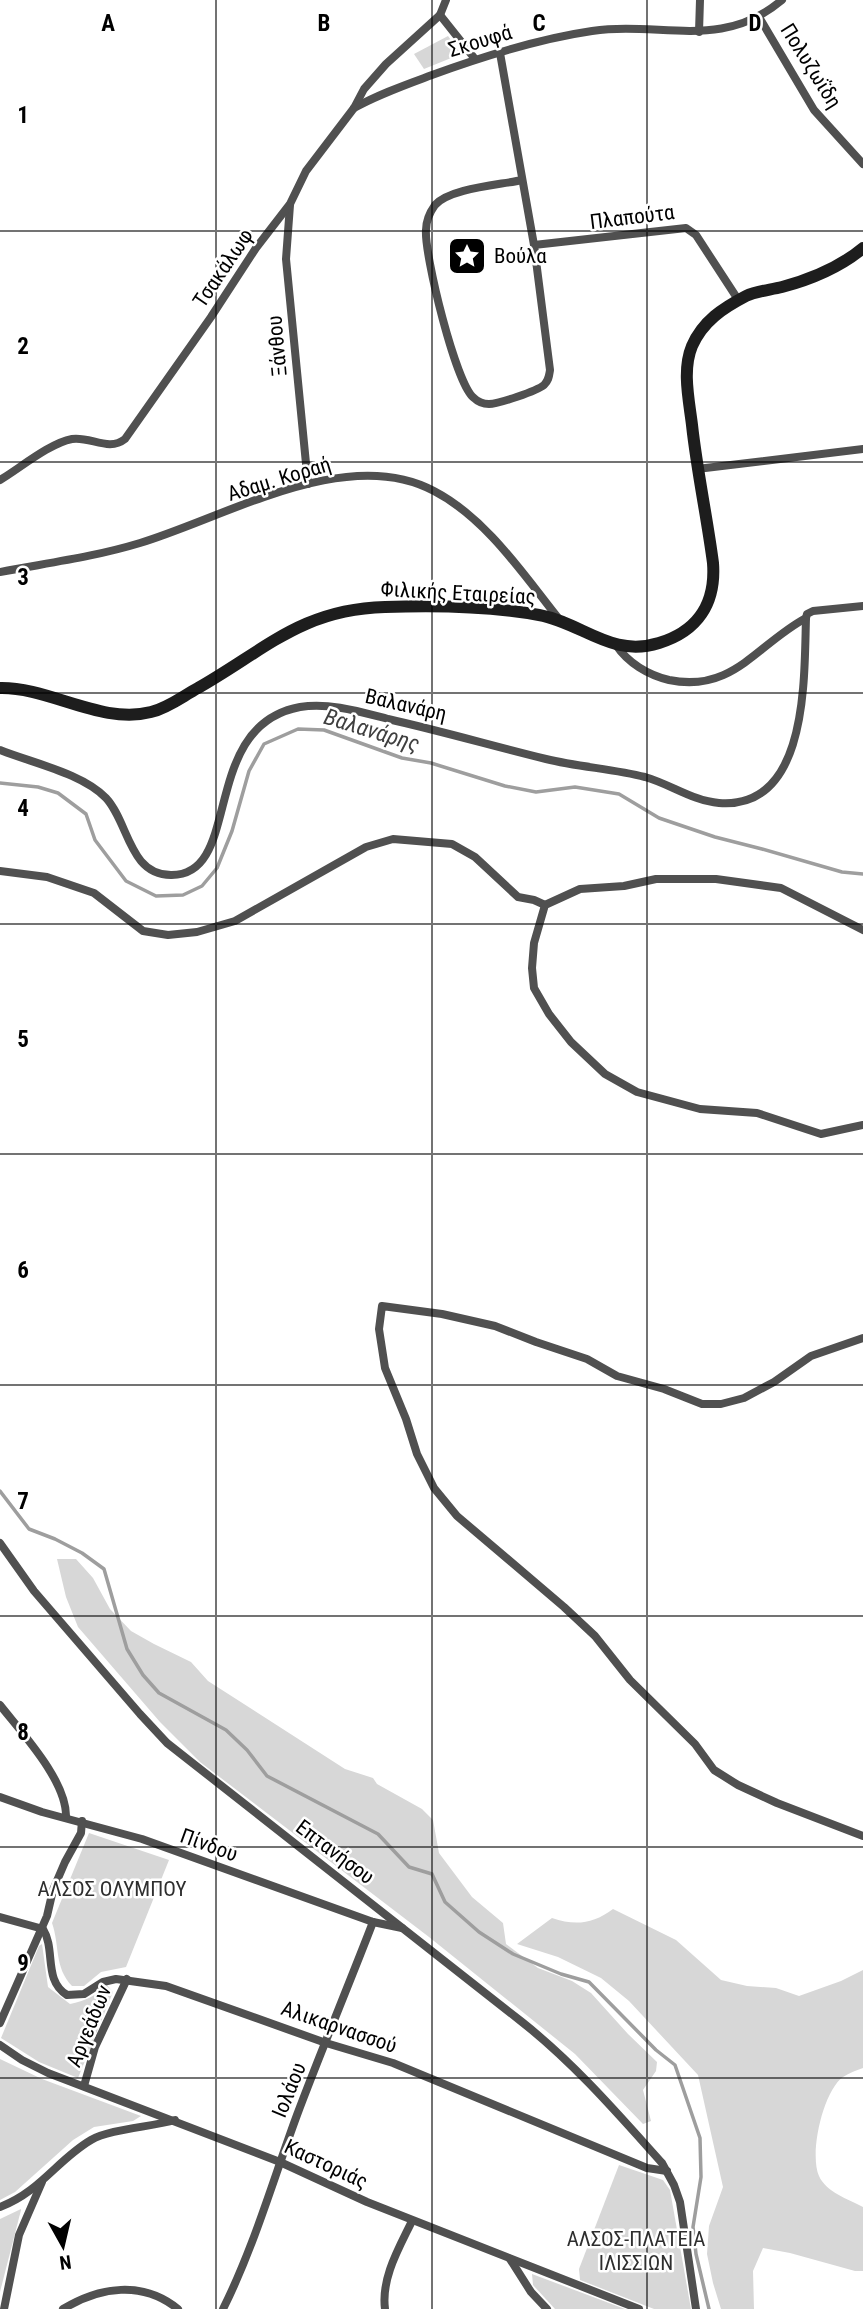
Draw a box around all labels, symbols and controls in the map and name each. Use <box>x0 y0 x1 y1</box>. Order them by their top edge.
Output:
text: A <box>101 10 115 37</box>
text: B <box>318 10 330 37</box>
text: C <box>532 10 546 37</box>
text: D <box>749 10 762 37</box>
street label: Πολυζωΐδη <box>776 19 846 113</box>
street label: Σκουφά <box>445 20 515 62</box>
text: 1 <box>17 102 29 129</box>
street label: Πλαπούτα <box>588 200 676 234</box>
street label: Τσακάλωφ <box>188 224 258 312</box>
place icon: Βούλα <box>446 235 488 277</box>
place label: Βούλα <box>494 244 547 268</box>
street label: Ξάνθου <box>262 315 292 377</box>
text: 2 <box>17 333 29 360</box>
street label: Αδαμ. Κοραή <box>224 452 334 506</box>
text: 3 <box>17 564 29 591</box>
street label: Φιλικής Εταιρείας <box>380 577 536 609</box>
street label: Βαλανάρη <box>363 684 449 726</box>
water label: Βαλανάρης <box>321 703 423 758</box>
text: 4 <box>17 795 29 822</box>
text: 5 <box>17 1026 29 1053</box>
text: 6 <box>17 1257 29 1284</box>
text: 7 <box>17 1488 29 1515</box>
text: 8 <box>17 1719 29 1746</box>
street label: Επτανήσου <box>291 1815 379 1889</box>
street label: Πίνδου <box>177 1824 241 1866</box>
park label: ΑΛΣΟΣ ΟΛΥΜΠΟΥ <box>38 1877 186 1901</box>
text: 9 <box>17 1950 29 1977</box>
street label: Αργεάδων <box>62 1981 116 2071</box>
street label: Αλικαρνασσού <box>278 1996 400 2058</box>
street label: Ιολάου <box>267 2059 311 2121</box>
street label: Καστοριάς <box>281 2134 371 2194</box>
north arrow <box>28 2211 98 2281</box>
park label: ΑΛΣΟΣ-ΠΛΑΤΕΙΑ ΙΛΙΣΣΙΩΝ <box>567 2227 705 2275</box>
text: N <box>58 2250 73 2275</box>

